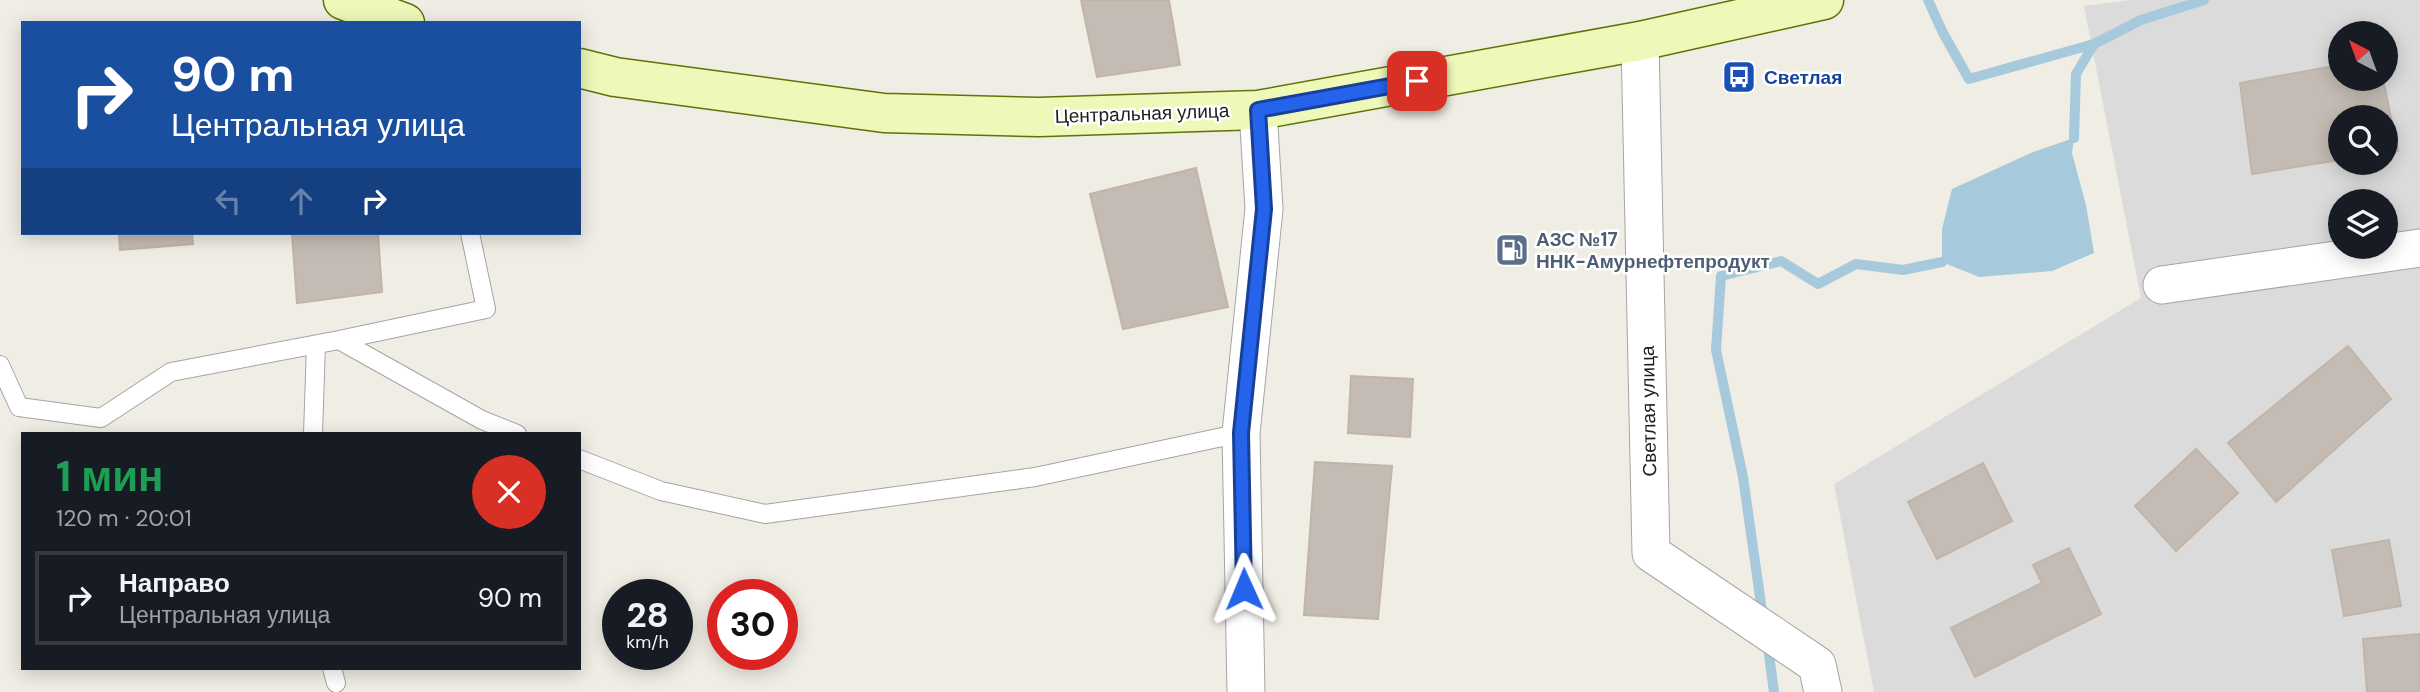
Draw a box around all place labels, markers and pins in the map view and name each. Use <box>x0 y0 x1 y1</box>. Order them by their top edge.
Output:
pin <box>1387 51 1447 111</box>
bus stop icon: Светлая <box>1720 58 1758 96</box>
place label: Светлая <box>1764 65 1842 90</box>
place label: АЗС №17 ННК-Амурнефтепродукт <box>1536 227 1770 274</box>
fuel station icon: АЗС №17 ННК-Амурнефтепродукт <box>1493 231 1531 269</box>

